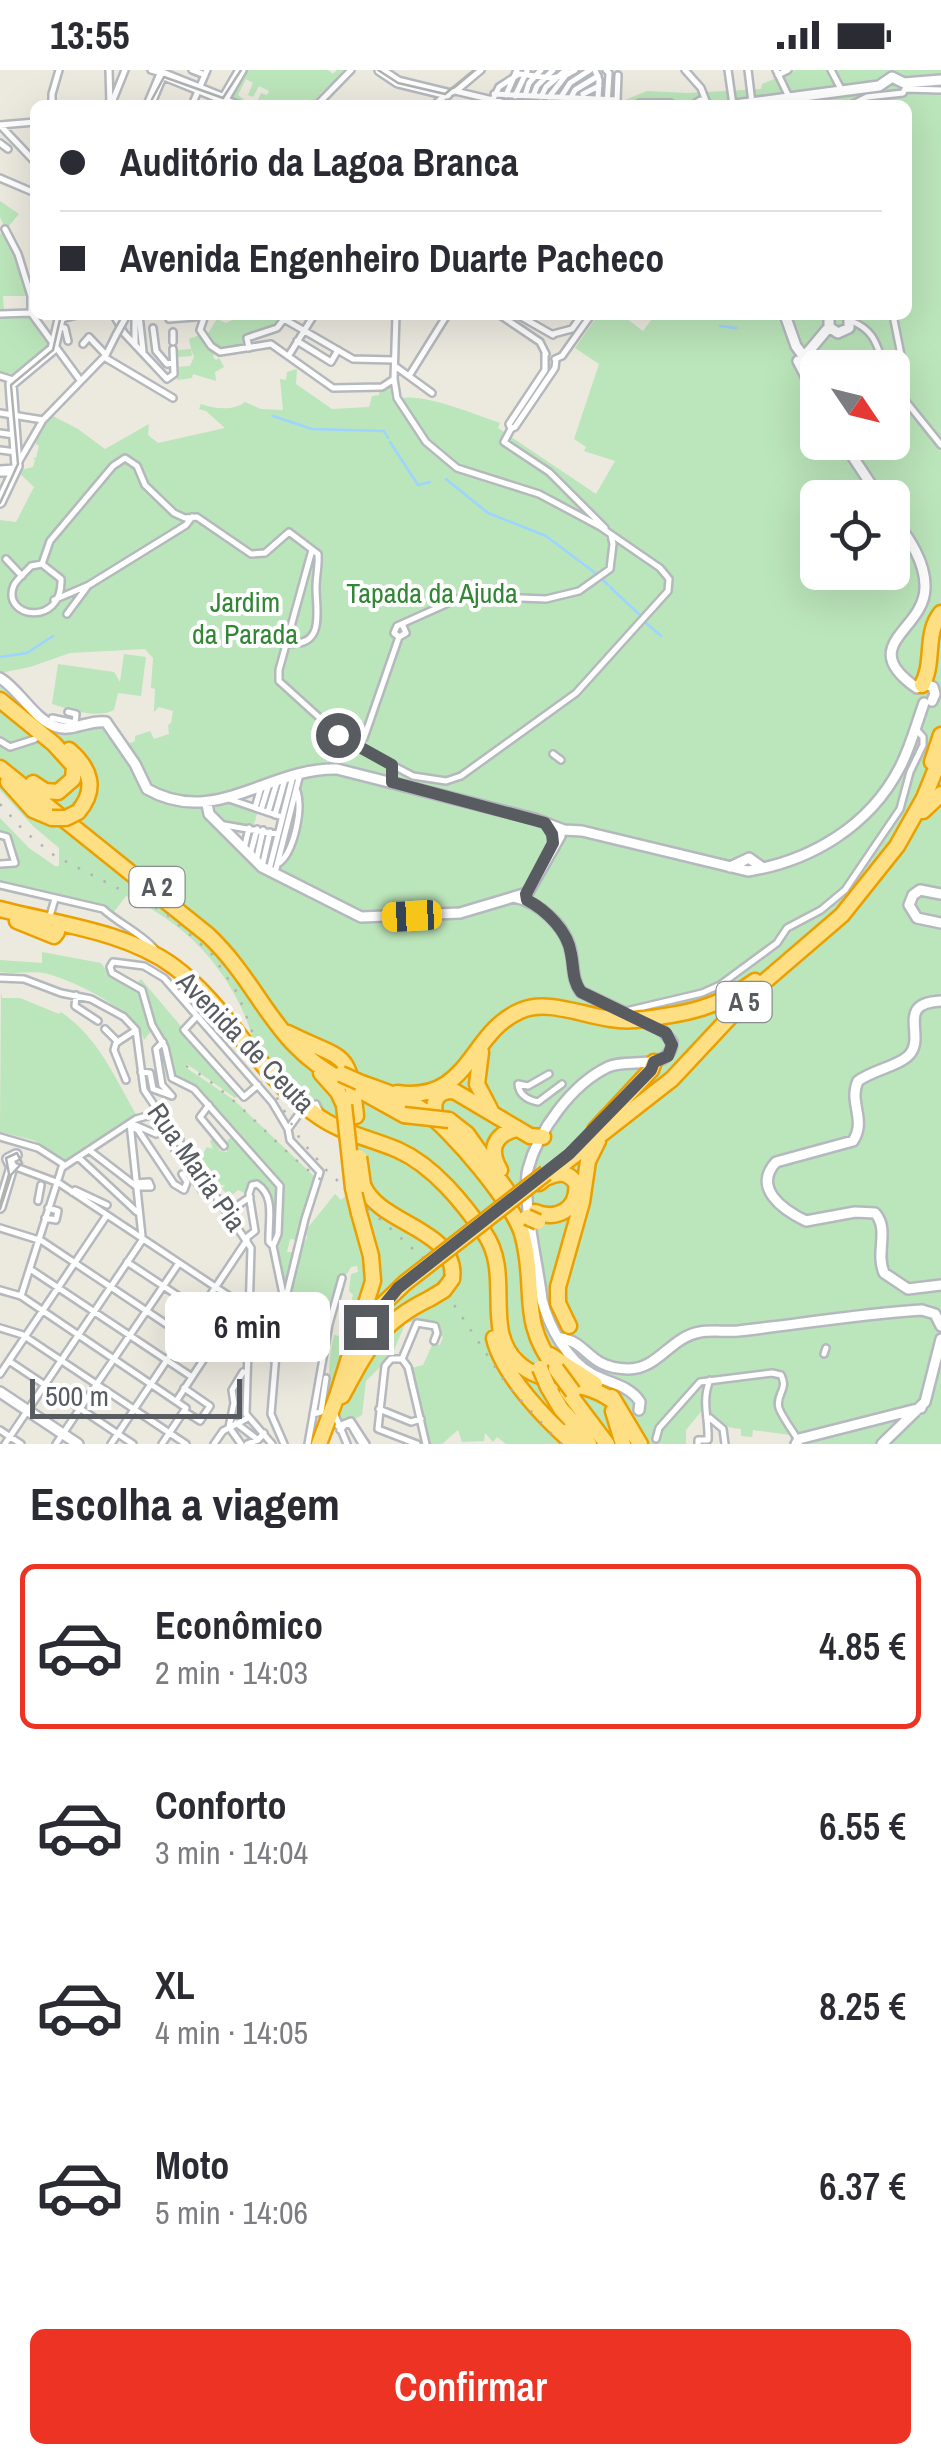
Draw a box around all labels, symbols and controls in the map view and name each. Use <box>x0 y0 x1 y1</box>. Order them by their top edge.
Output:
text: 13:55 <box>50 10 130 61</box>
text: Auditório da Lagoa Branca <box>120 137 518 188</box>
text: Avenida Engenheiro Duarte Pacheco <box>120 233 664 284</box>
north arrow <box>800 350 910 460</box>
map controls <box>800 350 910 590</box>
button: locate <box>800 480 910 590</box>
park label: Tapada da Ajuda <box>346 574 518 612</box>
park label: Jardim da Parada <box>192 583 298 653</box>
route start <box>316 713 361 758</box>
road number: A 2 <box>130 867 184 907</box>
car <box>381 899 443 933</box>
street label: Avenida de Ceuta <box>168 962 324 1121</box>
road number: A 5 <box>716 982 772 1022</box>
street label: Rua Maria Pia <box>139 1095 255 1239</box>
callout: 6 min <box>166 1292 331 1362</box>
text: 6 min <box>214 1305 281 1348</box>
route end <box>344 1305 389 1350</box>
scale bar <box>30 1374 242 1418</box>
text: 500 m <box>45 1377 109 1415</box>
text: Escolha a viagem <box>30 1473 340 1534</box>
text: Econômico <box>155 1600 323 1651</box>
icon: car <box>35 1602 125 1692</box>
text: 4.85 € <box>819 1621 906 1672</box>
text: 2 min · 14:03 <box>155 1651 308 1694</box>
text: Conforto <box>155 1780 287 1831</box>
icon: car <box>35 1782 125 1872</box>
text: 6.55 € <box>819 1801 906 1852</box>
text: 3 min · 14:04 <box>155 1831 308 1874</box>
text: XL <box>155 1960 195 2011</box>
icon: car <box>35 1962 125 2052</box>
text: 8.25 € <box>819 1981 906 2032</box>
text: 4 min · 14:05 <box>155 2011 308 2054</box>
text: Moto <box>155 2140 229 2191</box>
icon: car <box>35 2142 125 2232</box>
text: 6.37 € <box>819 2161 906 2212</box>
text: 5 min · 14:06 <box>155 2191 308 2234</box>
button: Confirmar <box>30 2329 911 2444</box>

